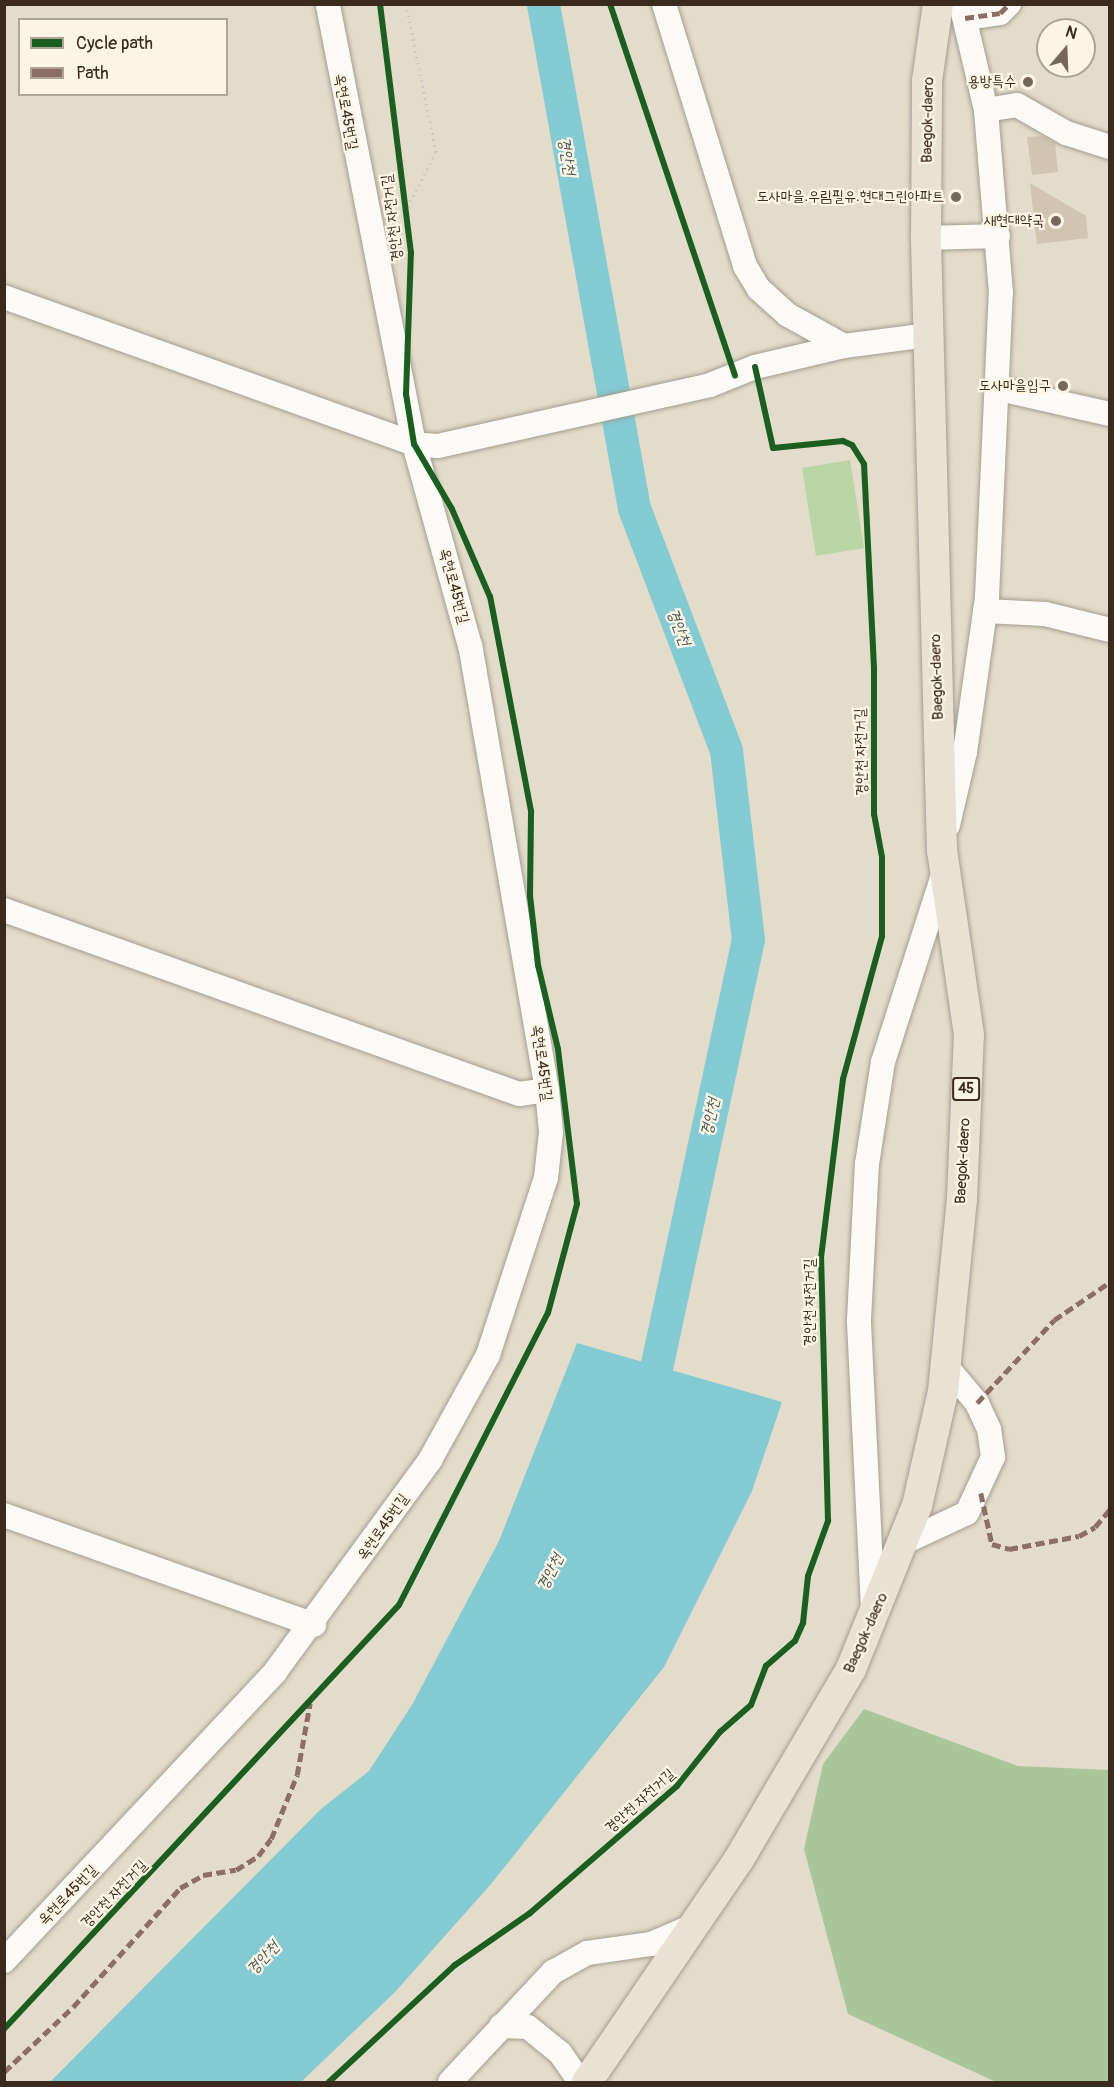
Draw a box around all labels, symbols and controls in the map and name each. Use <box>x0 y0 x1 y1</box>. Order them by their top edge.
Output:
legend <box>18 18 228 96</box>
north arrow <box>1036 18 1096 78</box>
text: N <box>1063 22 1080 44</box>
text: Cycle path <box>76 32 153 55</box>
text: Path <box>76 62 109 85</box>
street label: 옥현로45번길 <box>330 72 362 152</box>
place label: 용방특수 <box>968 73 1016 91</box>
marker: 용방특수 <box>1021 75 1035 89</box>
street label: Baegok-daero <box>918 77 938 163</box>
water label: 경안천 <box>554 135 580 177</box>
street label: 경안천 자전거길 <box>378 173 406 263</box>
place label: 도사마을.우림필유.현대그린아파트 <box>756 188 944 206</box>
marker: 도사마을.우림필유.현대그린아파트 <box>949 190 963 204</box>
place label: 새현대약국 <box>984 212 1044 230</box>
marker: 새현대약국 <box>1049 214 1063 228</box>
place label: 도사마을입구 <box>979 377 1051 395</box>
marker: 도사마을입구 <box>1056 379 1070 393</box>
street label: 옥현로45번길 <box>435 546 473 626</box>
water label: 경안천 <box>663 606 695 648</box>
street label: Baegok-daero <box>927 634 947 720</box>
street label: 경안천 자전거길 <box>851 708 871 796</box>
street label: 옥현로45번길 <box>528 1024 556 1102</box>
road number: 45 <box>951 1078 981 1100</box>
water label: 경안천 <box>697 1096 723 1138</box>
street label: Baegok-daero <box>952 1118 974 1204</box>
street label: 경안천 자전거길 <box>801 1258 819 1346</box>
street label: 옥현로45번길 <box>353 1490 413 1564</box>
water label: 경안천 <box>533 1550 567 1594</box>
street label: Baegok-daero <box>840 1590 892 1676</box>
street label: 경안천 자전거길 <box>601 1765 679 1837</box>
street label: 경안천 자전거길 <box>77 1856 151 1932</box>
street label: 옥현로45번길 <box>35 1861 101 1929</box>
water label: 경안천 <box>243 1937 283 1979</box>

